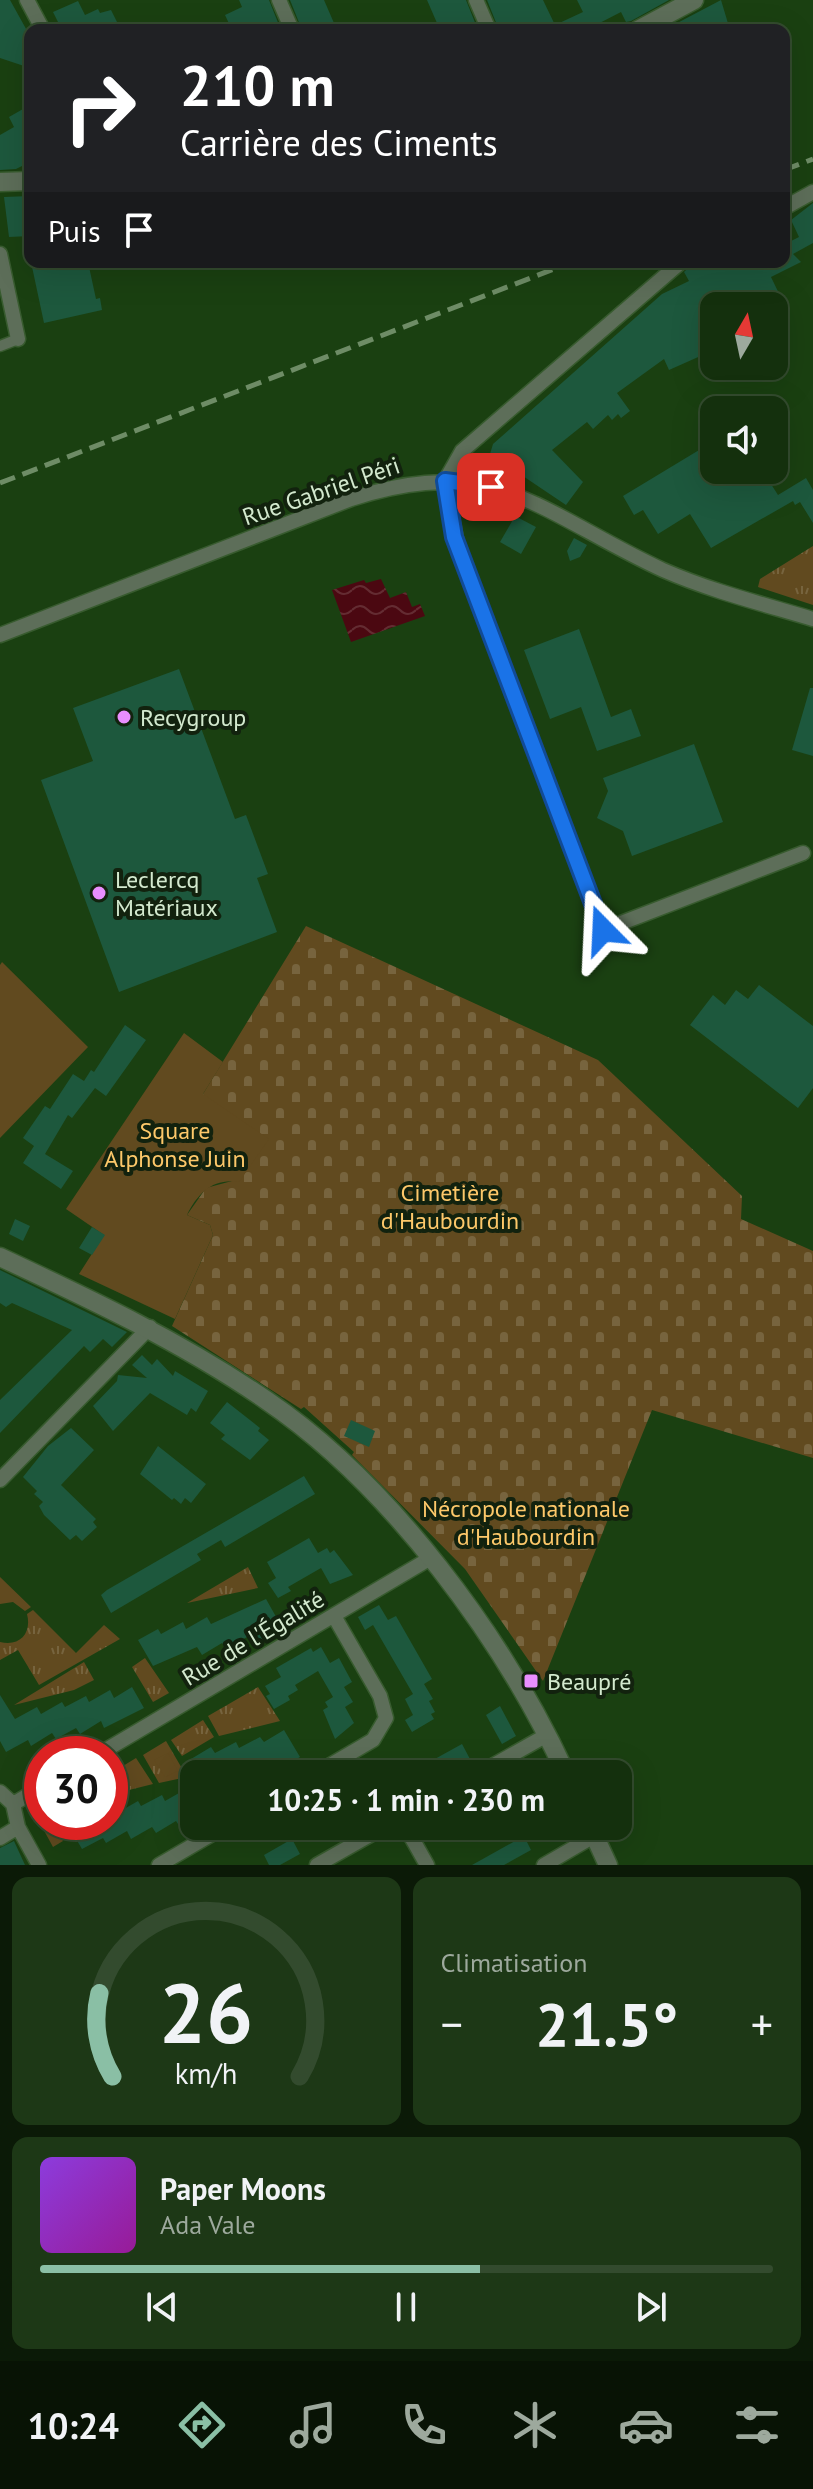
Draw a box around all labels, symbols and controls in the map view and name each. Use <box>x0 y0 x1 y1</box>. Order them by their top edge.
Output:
text: 210 m <box>180 49 335 121</box>
icon: right <box>48 56 152 160</box>
text: Carrière des Ciments <box>180 119 498 166</box>
icon: arrive <box>117 208 161 252</box>
text: Puis <box>48 211 101 250</box>
north arrow <box>700 292 788 380</box>
map controls <box>700 292 788 484</box>
button: sound <box>700 396 788 484</box>
street label: Rue Gabriel Péri <box>238 450 404 532</box>
pin <box>457 453 525 521</box>
icon: arrive <box>469 465 513 509</box>
place label: Recygroup <box>140 702 246 733</box>
marker: Recygroup <box>115 708 133 726</box>
place label: Leclercq Matériaux <box>115 864 218 923</box>
marker: Leclercq Matériaux <box>90 884 108 902</box>
position arrow <box>561 888 645 972</box>
park label: Square Alphonse Juin <box>104 1115 246 1174</box>
park label: Cimetière d'Haubourdin <box>381 1177 519 1236</box>
park label: Nécropole nationale d'Haubourdin <box>422 1493 630 1552</box>
street label: Rue de l'Égalité <box>176 1583 330 1693</box>
place label: Beaupré <box>547 1666 631 1697</box>
marker: Beaupré <box>522 1672 540 1690</box>
speed limit sign: 30 <box>24 1736 128 1840</box>
text: 10:25 · 1 min · 230 m <box>267 1780 545 1819</box>
text: Climatisation <box>441 1946 587 1979</box>
text: 26 <box>159 1958 253 2066</box>
text: 21.5° <box>535 1985 678 2063</box>
text: − <box>441 1995 463 2052</box>
text: + <box>751 1995 773 2052</box>
text: km/h <box>175 2055 238 2092</box>
text: Paper Moons <box>160 2169 326 2208</box>
text: Ada Vale <box>160 2208 255 2241</box>
icon: previous <box>140 2285 184 2329</box>
icon: pause <box>384 2285 428 2329</box>
icon: next <box>629 2285 673 2329</box>
icon: directions <box>174 2397 230 2453</box>
icon: music <box>285 2397 341 2453</box>
icon: phone <box>396 2397 452 2453</box>
icon: climate <box>507 2397 563 2453</box>
icon: car <box>618 2397 674 2453</box>
icon: filters <box>729 2397 785 2453</box>
text: 10:24 <box>28 2402 119 2449</box>

